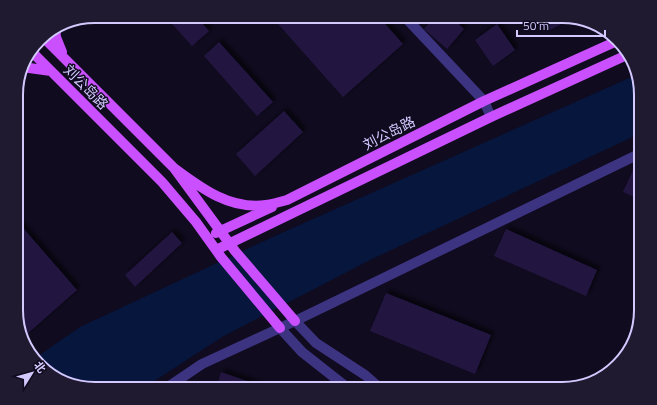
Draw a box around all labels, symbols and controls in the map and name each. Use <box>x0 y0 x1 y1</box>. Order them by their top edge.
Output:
scale bar <box>517 12 605 38</box>
text: 50 m <box>523 16 549 35</box>
street label: 刘公岛路 <box>59 59 114 114</box>
street label: 刘公岛路 <box>359 110 418 155</box>
north arrow <box>12 353 52 393</box>
text: 北 <box>30 358 50 376</box>

